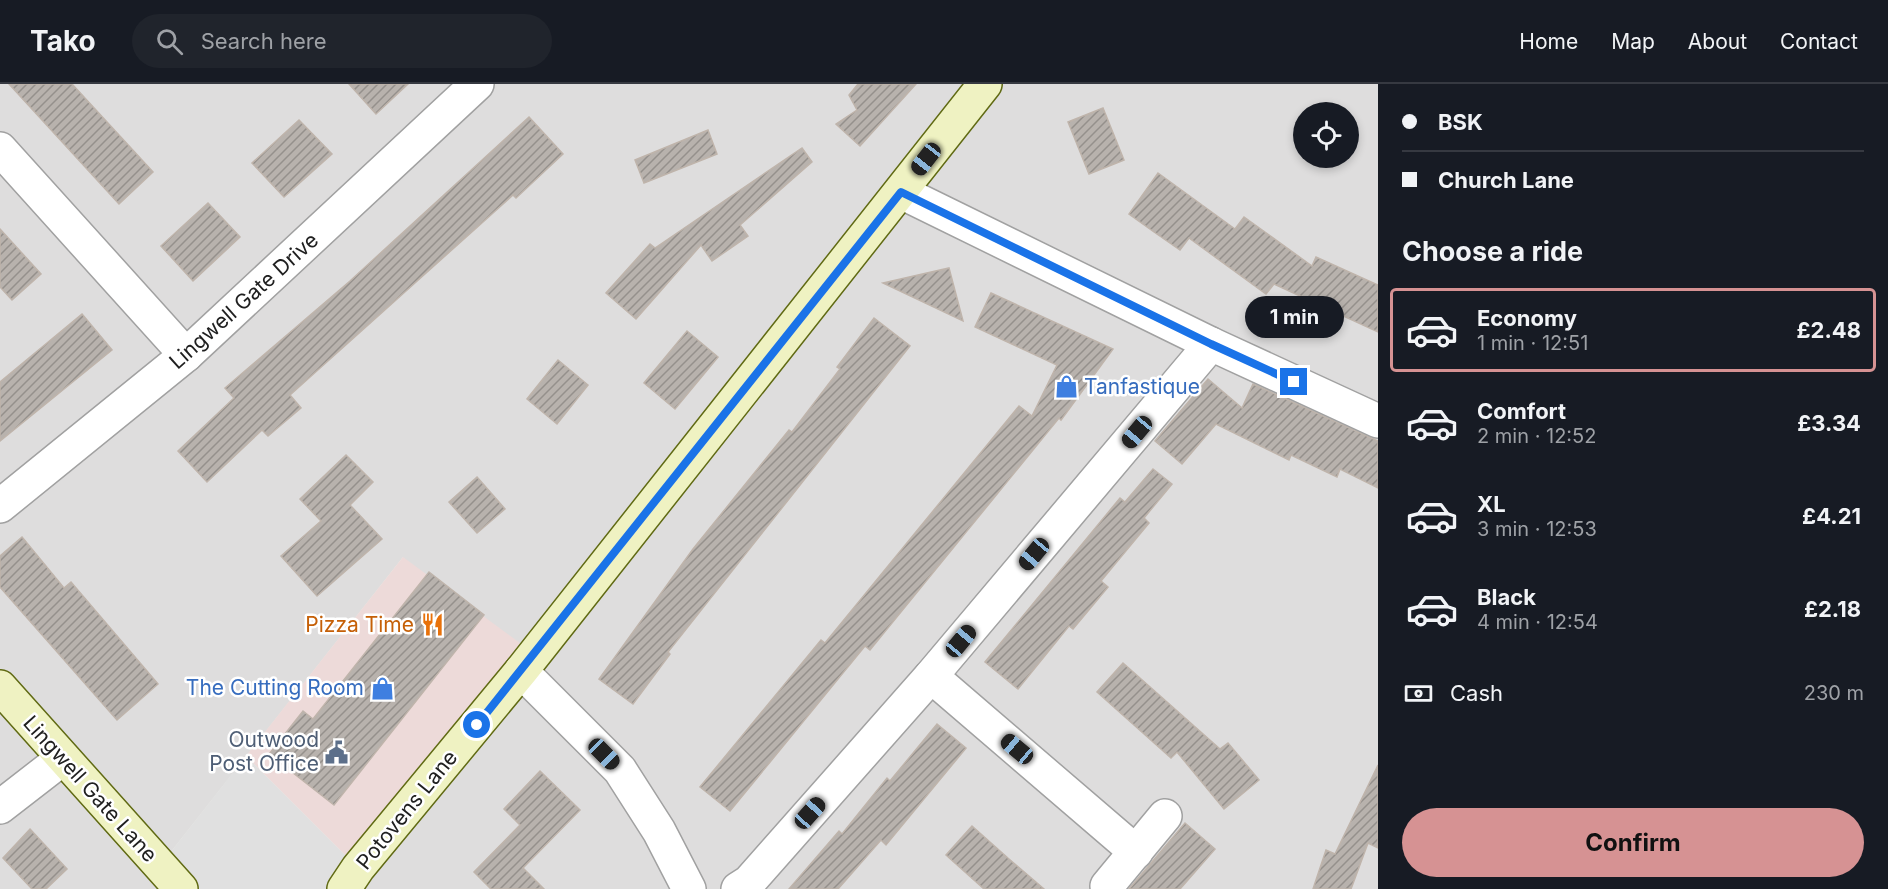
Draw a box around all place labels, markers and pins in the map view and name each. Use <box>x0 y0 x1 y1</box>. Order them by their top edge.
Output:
shop icon: Tanfastique <box>1053 374 1079 400</box>
place label: Tanfastique <box>1084 374 1200 399</box>
place label: Pizza Time <box>305 612 414 637</box>
restaurant icon: Pizza Time <box>419 612 445 638</box>
place label: The Cutting Room <box>186 675 364 700</box>
shop icon: The Cutting Room <box>369 675 395 701</box>
place label: Outwood Post Office <box>209 727 319 776</box>
public building icon: Outwood Post Office <box>324 739 350 765</box>

